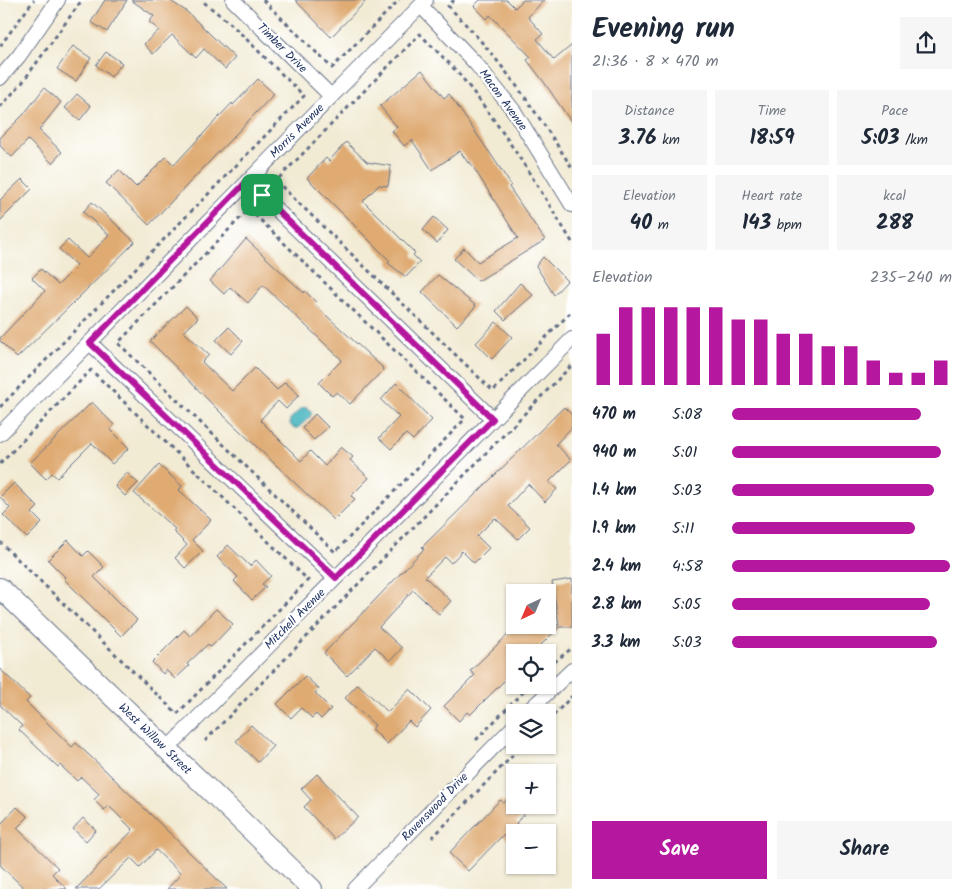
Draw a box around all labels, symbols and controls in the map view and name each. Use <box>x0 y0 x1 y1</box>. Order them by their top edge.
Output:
text: Evening run <box>592 7 735 52</box>
button: share <box>900 17 952 69</box>
street label: Timber Drive <box>253 19 312 78</box>
text: 21:36 · 8 × 470 m <box>592 49 719 74</box>
street label: Macon Avenue <box>474 65 532 135</box>
street label: Morris Avenue <box>265 99 329 163</box>
text: Distance <box>624 100 674 122</box>
text: Time <box>758 100 786 122</box>
text: Pace <box>881 100 908 122</box>
text: 3.76 <box>619 122 657 155</box>
text: 18:59 <box>749 122 795 155</box>
text: 5:03 <box>861 122 900 155</box>
text: km <box>657 129 680 151</box>
text: /km <box>900 129 928 151</box>
pin <box>241 174 283 216</box>
icon: arrive <box>248 181 276 209</box>
text: Elevation <box>623 185 676 207</box>
text: Heart rate <box>742 185 802 207</box>
text: kcal <box>883 185 906 207</box>
text: 40 <box>630 207 652 240</box>
text: 143 <box>742 207 771 240</box>
text: 288 <box>876 207 913 240</box>
text: m <box>652 214 669 236</box>
text: bpm <box>771 214 802 236</box>
text: Elevation <box>592 265 653 290</box>
text: 235–240 m <box>870 265 952 290</box>
text: 470 m <box>592 402 636 427</box>
text: 5:08 <box>672 402 702 427</box>
text: 940 m <box>592 440 636 465</box>
text: 5:01 <box>672 440 698 465</box>
text: 1.4 km <box>592 478 637 503</box>
text: 5:03 <box>672 478 702 503</box>
text: 1.9 km <box>592 516 636 541</box>
text: 5:11 <box>672 516 695 541</box>
text: 2.4 km <box>592 554 641 579</box>
text: 4:58 <box>672 554 703 579</box>
street label: Mitchell Avenue <box>260 584 330 654</box>
north arrow <box>506 584 556 634</box>
map controls <box>506 584 556 874</box>
text: 2.8 km <box>592 592 642 617</box>
text: 5:05 <box>672 592 701 617</box>
text: 3.3 km <box>592 630 640 655</box>
text: 5:03 <box>672 630 702 655</box>
button: locate <box>506 644 556 694</box>
street label: West Willow Street <box>114 699 196 780</box>
button: layers <box>506 704 556 754</box>
button: + <box>506 764 556 814</box>
street label: Ravenswood Drive <box>397 768 473 846</box>
button: Save <box>592 821 767 879</box>
button: Share <box>777 821 952 879</box>
button: − <box>506 824 556 874</box>

